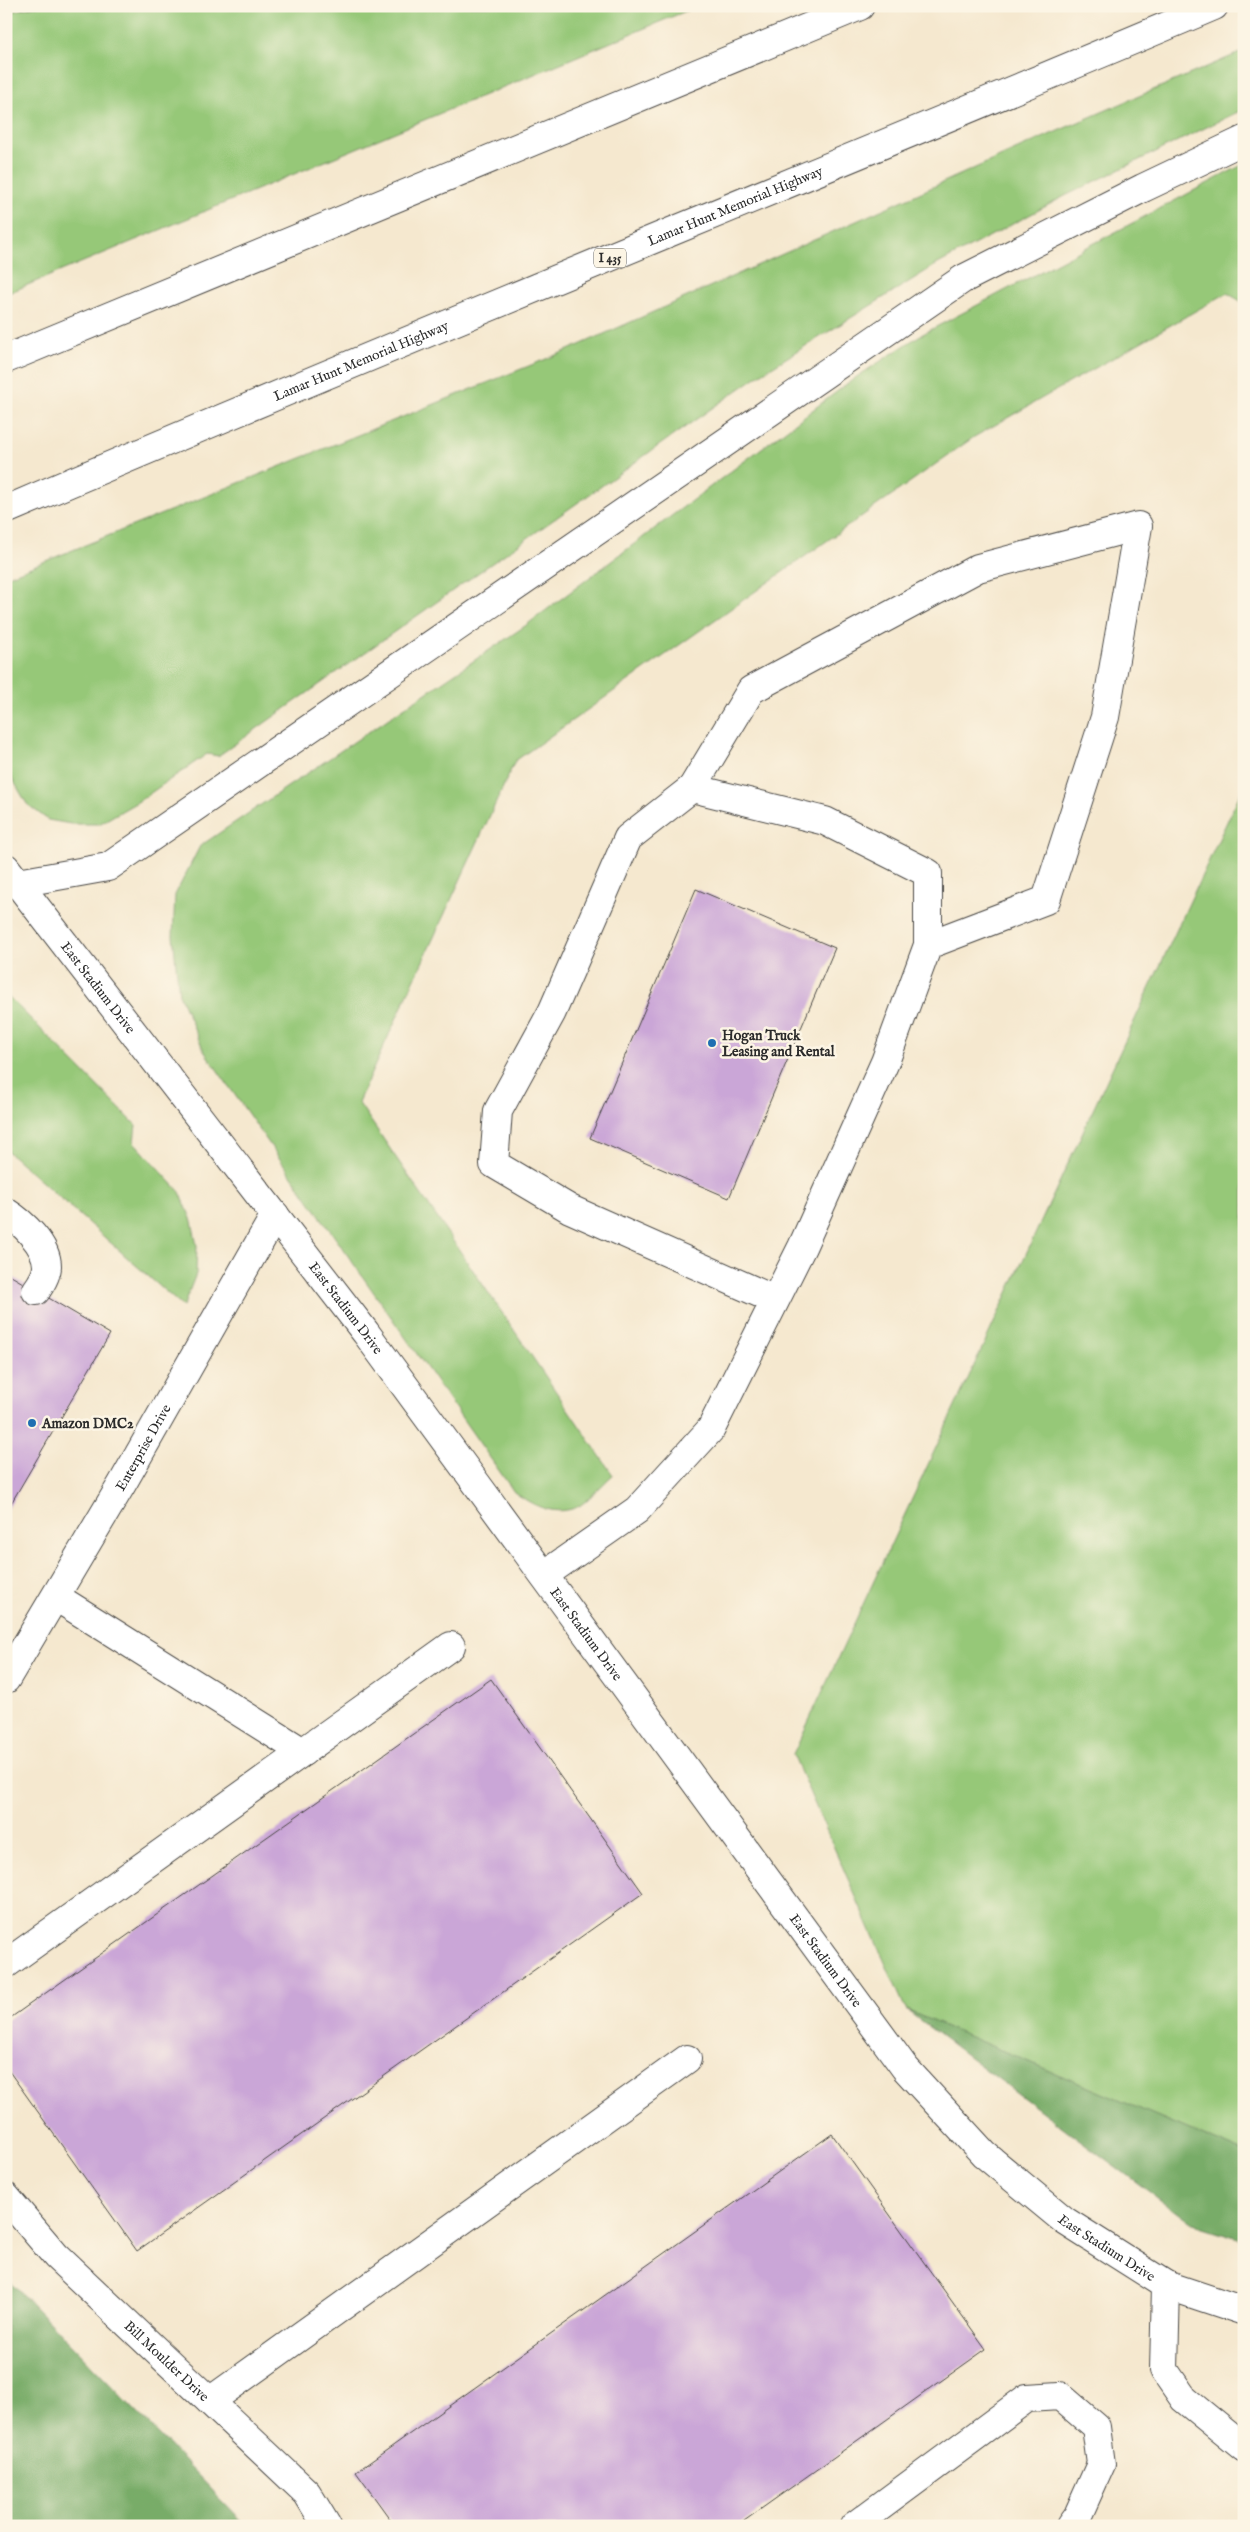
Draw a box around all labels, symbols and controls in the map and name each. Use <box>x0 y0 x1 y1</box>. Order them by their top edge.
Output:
street label: Lamar Hunt Memorial Highway <box>645 162 826 251</box>
road number: I 435 <box>594 248 626 268</box>
street label: Lamar Hunt Memorial Highway <box>271 317 451 406</box>
street label: East Stadium Drive <box>56 938 139 1038</box>
place label: Hogan Truck Leasing and Rental <box>722 1027 836 1061</box>
marker: Hogan Truck Leasing and Rental <box>706 1037 718 1049</box>
street label: East Stadium Drive <box>304 1259 387 1358</box>
street label: Enterprise Drive <box>112 1401 176 1495</box>
place label: Amazon DMC2 <box>41 1415 134 1433</box>
marker: Amazon DMC2 <box>26 1417 38 1429</box>
street label: East Stadium Drive <box>545 1584 626 1685</box>
street label: East Stadium Drive <box>785 1911 866 2012</box>
street label: East Stadium Drive <box>1054 2211 1159 2286</box>
street label: Bill Moulder Drive <box>120 2317 213 2406</box>

